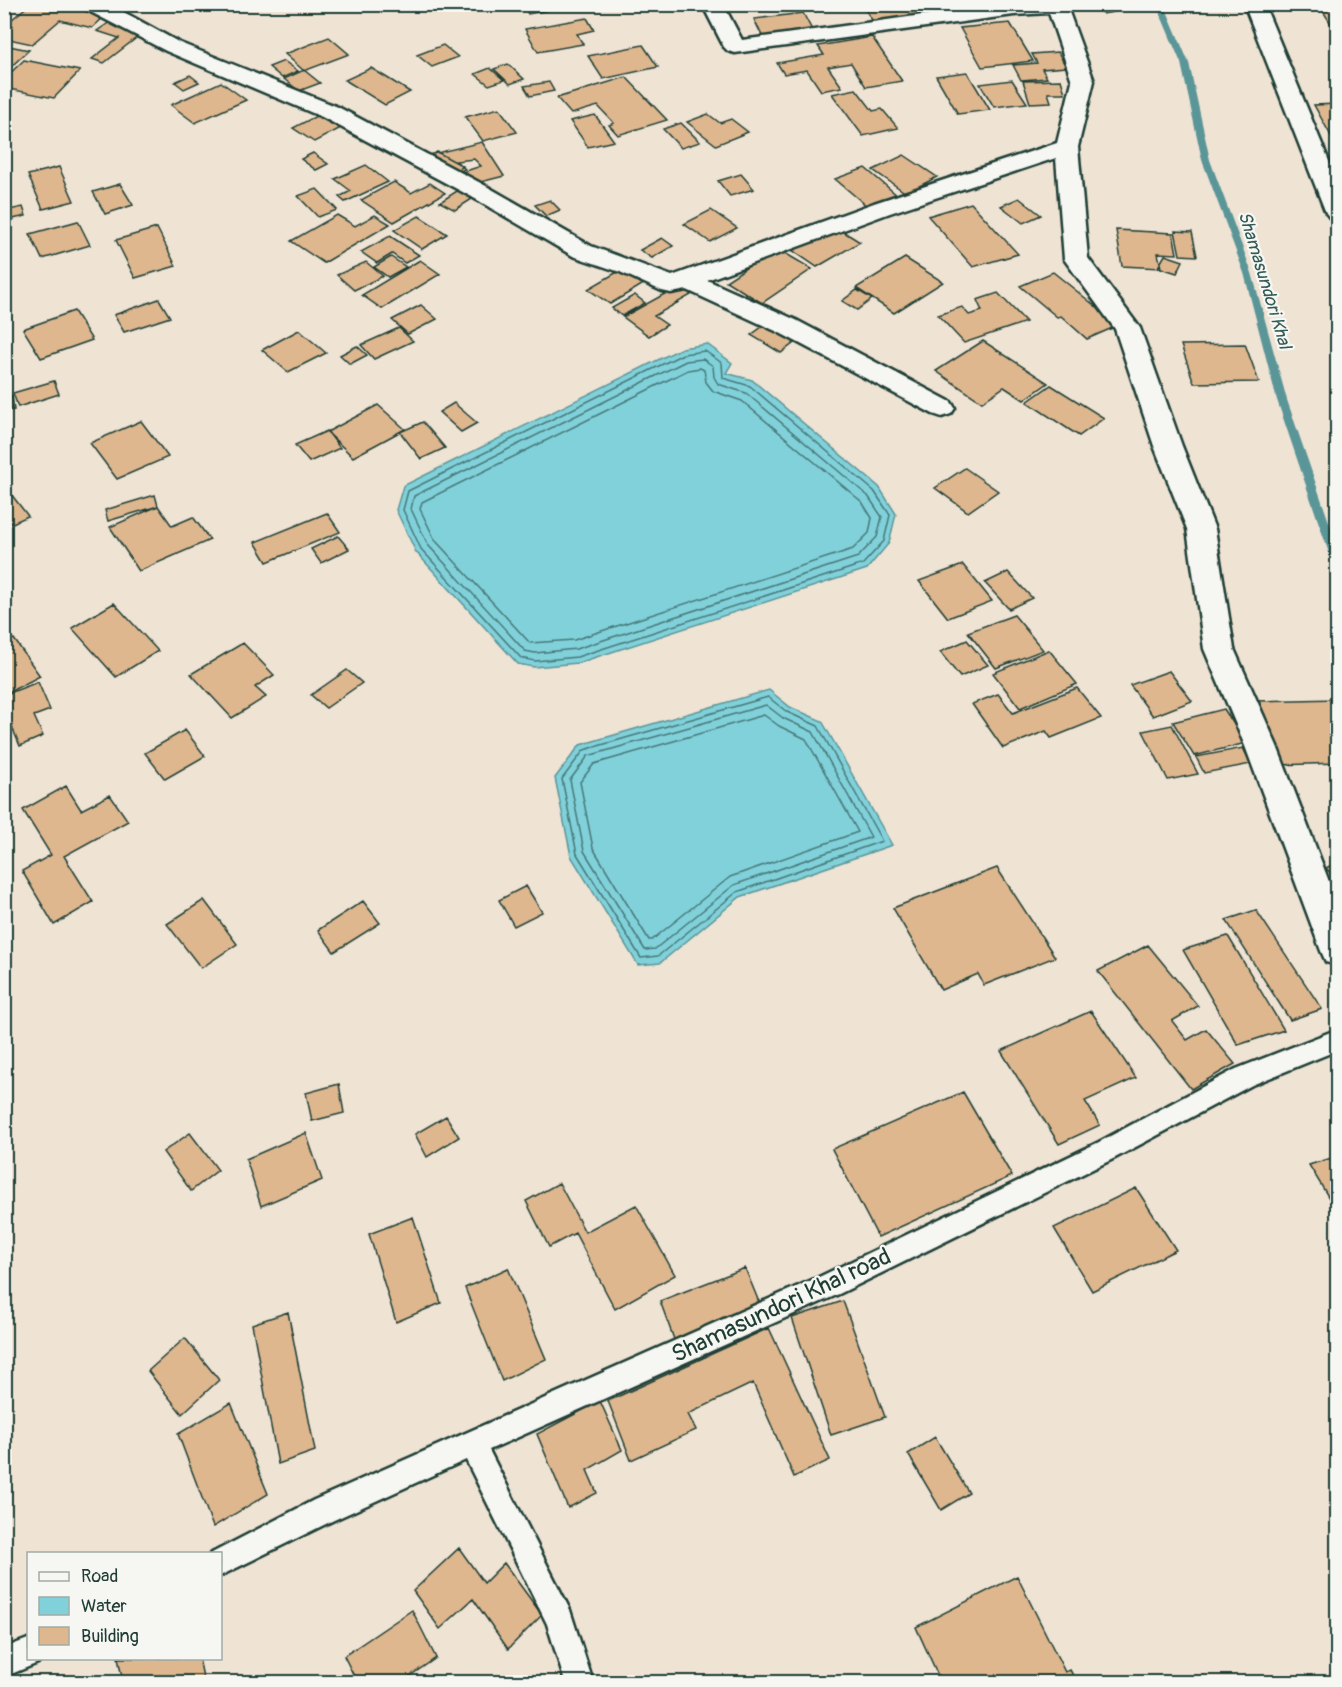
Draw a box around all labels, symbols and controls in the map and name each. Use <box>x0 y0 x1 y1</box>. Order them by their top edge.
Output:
water label: Shamasundori Khal <box>1233 209 1297 353</box>
street label: Shamasundori Khal road <box>667 1242 896 1369</box>
legend <box>27 1552 222 1660</box>
text: Road <box>81 1565 118 1588</box>
text: Water <box>81 1595 127 1618</box>
text: Building <box>81 1625 139 1648</box>

